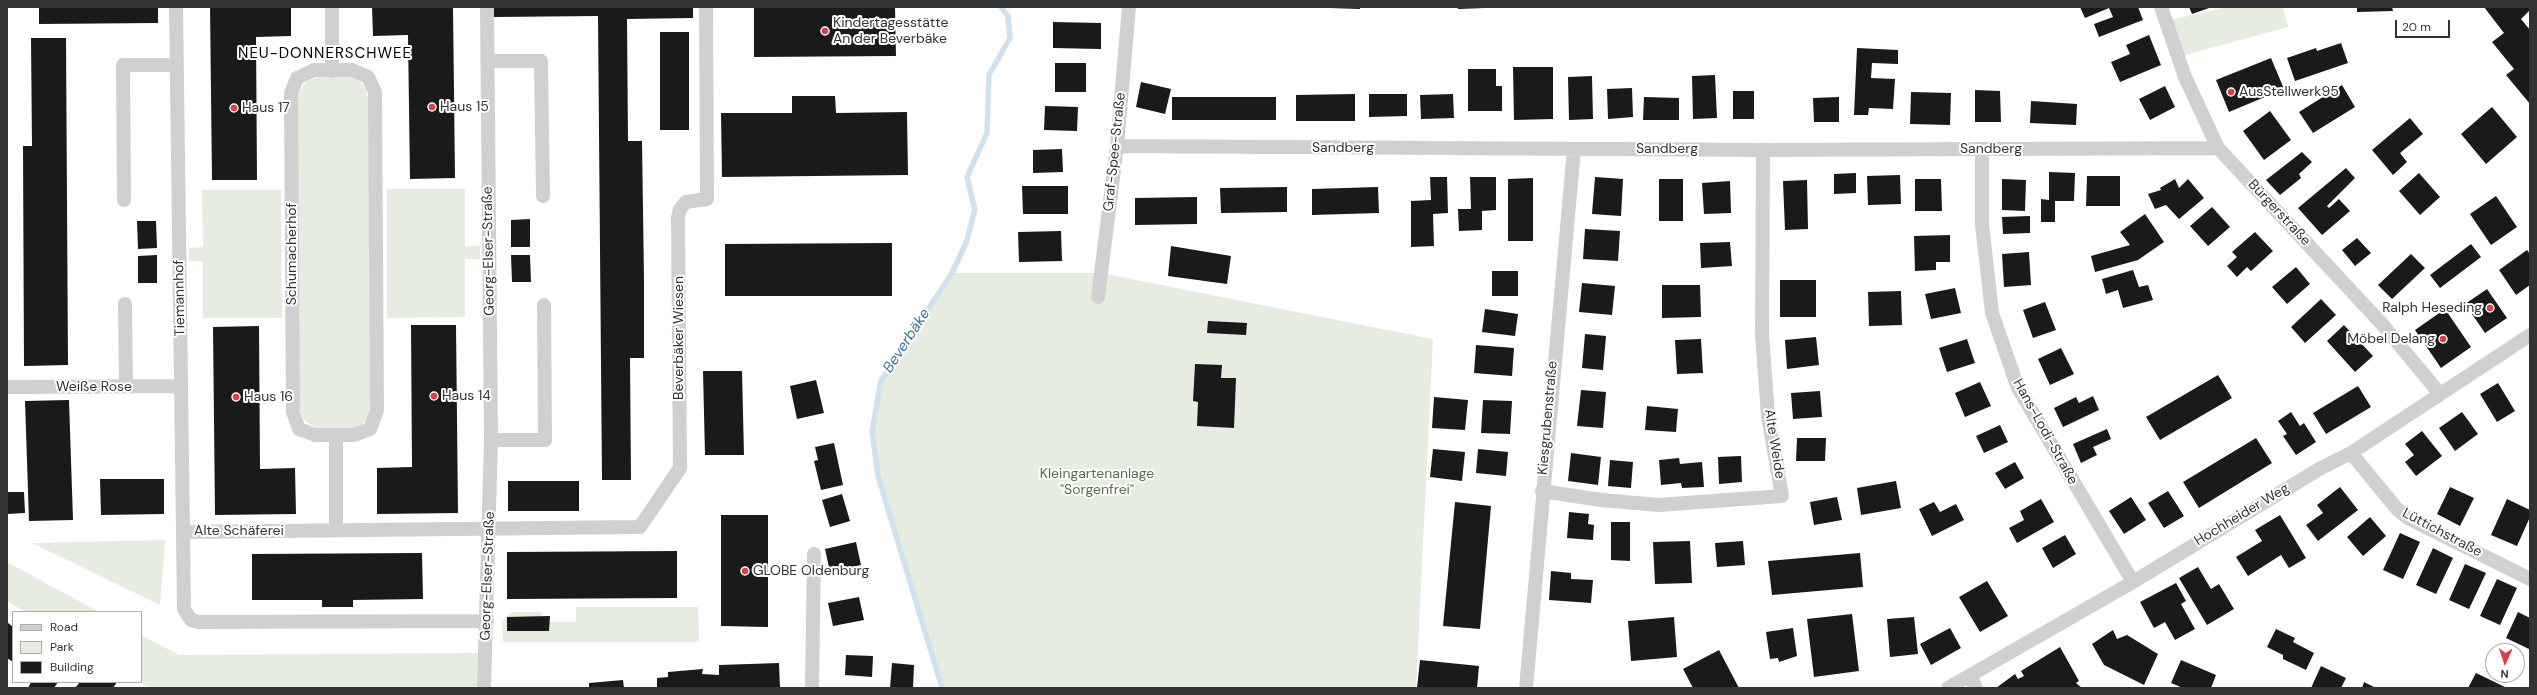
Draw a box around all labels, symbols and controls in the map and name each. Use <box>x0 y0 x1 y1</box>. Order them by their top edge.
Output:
scale bar <box>2397 12 2452 38</box>
place label: Kindertagesstätte An der Beverbäke <box>833 15 948 48</box>
text: 20 m <box>2402 19 2431 35</box>
marker: Kindertagesstätte An der Beverbäke <box>820 26 830 36</box>
district label: NEU-DONNERSCHWEE <box>238 45 412 63</box>
place label: AusStellwerk95 <box>2239 84 2339 100</box>
marker: AusStellwerk95 <box>2226 87 2236 97</box>
street label: Graf-Spee-Straße <box>1100 92 1130 212</box>
place label: Haus 15 <box>440 99 489 115</box>
place label: Haus 17 <box>242 100 290 116</box>
marker: Haus 15 <box>427 102 437 112</box>
marker: Haus 17 <box>229 103 239 113</box>
street label: Sandberg <box>1312 140 1374 156</box>
street label: Sandberg <box>1636 141 1698 157</box>
street label: Sandberg <box>1960 141 2022 157</box>
street label: Bürgerstraße <box>2244 176 2314 250</box>
street label: Georg-Elser-Straße <box>479 186 499 316</box>
street label: Schumacherhof <box>284 203 300 305</box>
street label: Tiemannhof <box>171 260 189 336</box>
street label: Beverbäker Wiesen <box>671 276 687 400</box>
place label: Ralph Heseding <box>2382 300 2482 316</box>
marker: Ralph Heseding <box>2485 303 2495 313</box>
water label: Beverbäke <box>880 306 934 376</box>
place label: Möbel Delang <box>2347 331 2435 347</box>
marker: Möbel Delang <box>2438 334 2448 344</box>
street label: Kiesgrubenstraße <box>1535 360 1561 476</box>
street label: Hans-Lodi-Straße <box>2009 376 2081 488</box>
street label: Weiße Rose <box>56 379 132 395</box>
place label: Haus 14 <box>442 388 491 404</box>
place label: Haus 16 <box>244 389 293 405</box>
marker: Haus 14 <box>429 391 439 401</box>
marker: Haus 16 <box>231 392 241 402</box>
street label: Alte Weide <box>1760 408 1788 480</box>
park label: Kleingartenanlage "Sorgenfrei" <box>1040 466 1154 498</box>
street label: Hochheider Weg <box>2192 480 2292 550</box>
street label: Lüttichstraße <box>2399 505 2485 561</box>
street label: Georg-Elser-Straße <box>477 511 499 641</box>
street label: Alte Schäferei <box>194 523 284 539</box>
place label: GLOBE Oldenburg <box>753 563 869 579</box>
marker: GLOBE Oldenburg <box>740 566 750 576</box>
legend <box>12 611 142 683</box>
text: Road <box>50 619 78 635</box>
text: Park <box>50 639 74 655</box>
north arrow <box>2485 643 2525 683</box>
text: Building <box>50 659 94 675</box>
text: N <box>2500 667 2509 681</box>

